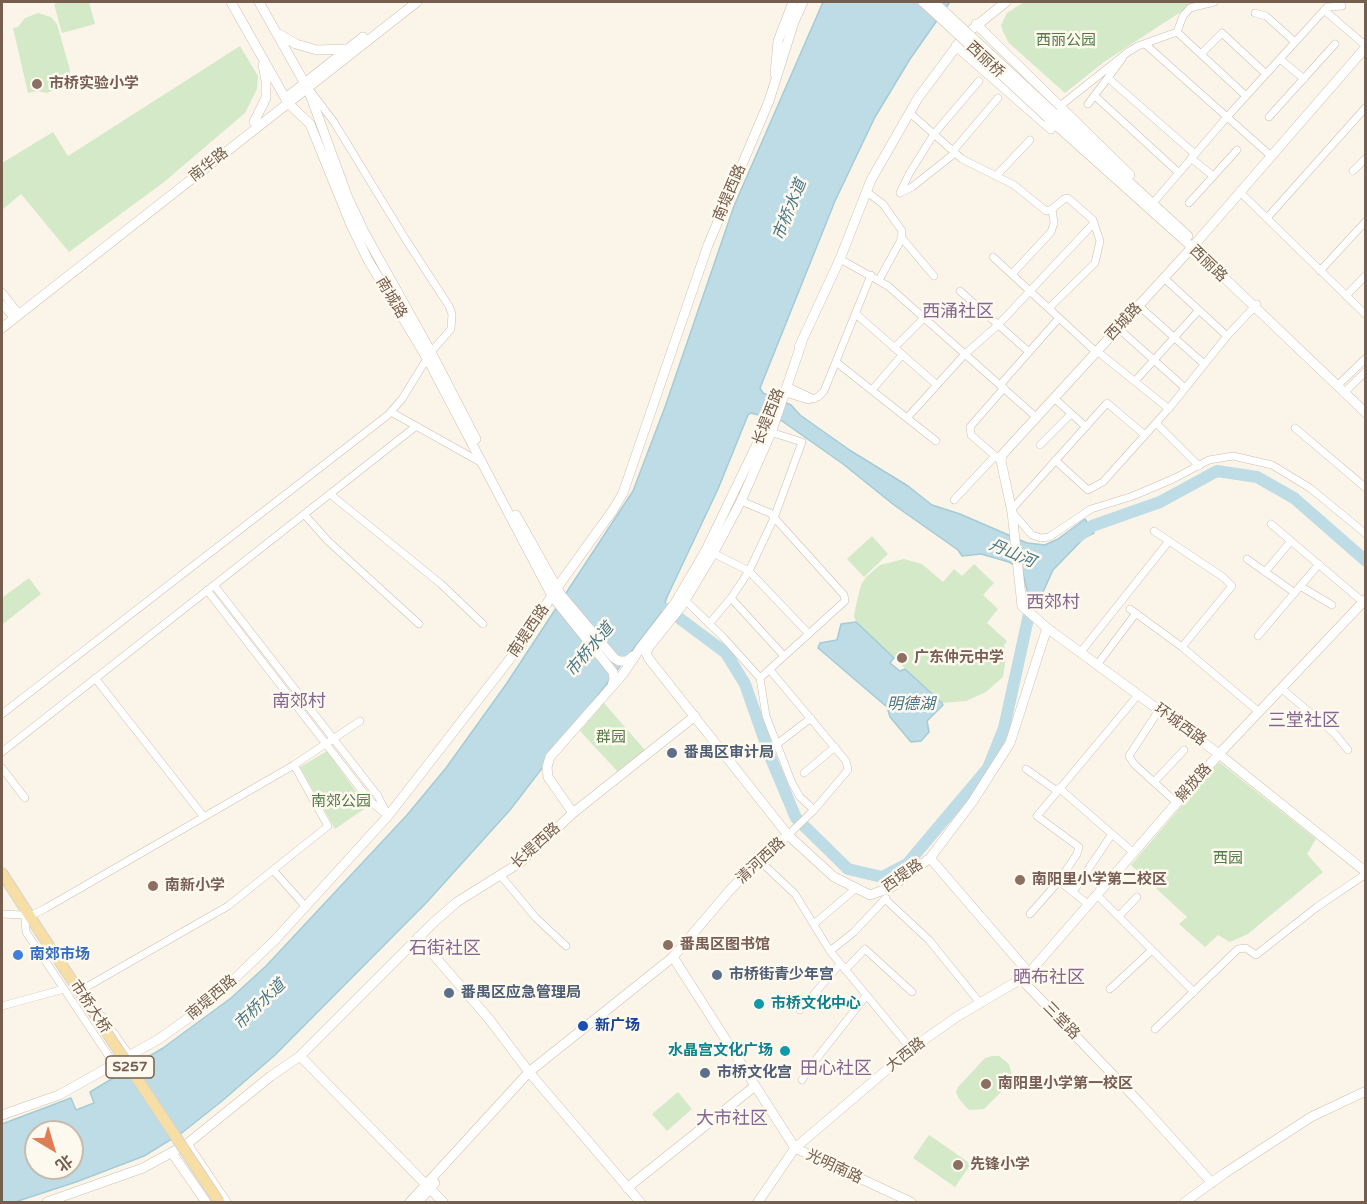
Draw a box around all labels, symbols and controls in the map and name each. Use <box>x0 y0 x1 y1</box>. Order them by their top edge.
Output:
park label: 西丽公园 <box>1036 32 1096 50</box>
street label: 西丽桥 <box>962 38 1008 82</box>
place label: 市桥实验小学 <box>49 75 139 93</box>
marker: 市桥实验小学 <box>30 77 44 91</box>
street label: 南华路 <box>186 144 232 186</box>
street label: 南堤西路 <box>710 162 750 224</box>
water label: 市桥水道 <box>769 177 811 243</box>
street label: 西丽路 <box>1186 242 1230 286</box>
street label: 南城路 <box>372 274 410 322</box>
street label: 西城路 <box>1102 299 1146 345</box>
district label: 西涌社区 <box>922 301 994 323</box>
street label: 长堤西路 <box>749 386 789 448</box>
water label: 丹山河 <box>986 536 1038 572</box>
district label: 西郊村 <box>1026 592 1080 614</box>
street label: 南堤西路 <box>505 601 553 661</box>
water label: 市桥水道 <box>562 619 618 681</box>
place label: 广东仲元中学 <box>914 649 1004 667</box>
marker: 广东仲元中学 <box>895 651 909 665</box>
district label: 南郊村 <box>272 691 326 713</box>
water label: 明德湖 <box>887 695 935 715</box>
street label: 环城西路 <box>1150 700 1210 750</box>
district label: 三堂社区 <box>1268 710 1340 732</box>
park label: 群园 <box>596 729 626 747</box>
place label: 番禺区审计局 <box>684 744 774 762</box>
marker: 番禺区审计局 <box>665 746 679 760</box>
street label: 解放路 <box>1172 760 1216 806</box>
park label: 南郊公园 <box>311 793 371 811</box>
street label: 长堤西路 <box>508 819 564 873</box>
street label: 清河西路 <box>733 834 789 888</box>
park label: 西园 <box>1213 850 1243 868</box>
street label: 西堤路 <box>879 856 927 896</box>
place label: 南阳里小学第二校区 <box>1032 871 1167 889</box>
marker: 南阳里小学第二校区 <box>1013 873 1027 887</box>
place label: 南新小学 <box>165 877 225 895</box>
marker: 南新小学 <box>146 879 160 893</box>
place label: 番禺区图书馆 <box>680 936 770 954</box>
district label: 石街社区 <box>409 938 481 960</box>
marker: 番禺区图书馆 <box>661 938 675 952</box>
place label: 南郊市场 <box>30 946 90 964</box>
marker: 南郊市场 <box>11 948 25 962</box>
place label: 市桥街青少年宫 <box>729 966 834 984</box>
district label: 晒布社区 <box>1013 967 1085 989</box>
marker: 市桥街青少年宫 <box>710 968 724 982</box>
street label: 南堤西路 <box>183 972 241 1024</box>
water label: 市桥水道 <box>230 976 290 1034</box>
street label: 市桥大桥 <box>66 977 114 1037</box>
place label: 番禺区应急管理局 <box>461 984 581 1002</box>
marker: 番禺区应急管理局 <box>442 986 456 1000</box>
place label: 市桥文化中心 <box>771 995 861 1013</box>
marker: 市桥文化中心 <box>752 997 766 1011</box>
street label: 三堂路 <box>1039 999 1083 1043</box>
place label: 新广场 <box>595 1017 640 1035</box>
marker: 新广场 <box>576 1019 590 1033</box>
street label: 大西路 <box>883 1034 929 1076</box>
place label: 水晶宫文化广场 <box>668 1042 773 1060</box>
marker: 水晶宫文化广场 <box>778 1044 792 1058</box>
road number: S257 <box>106 1056 154 1078</box>
district label: 田心社区 <box>800 1058 872 1080</box>
place label: 市桥文化宫 <box>717 1064 792 1082</box>
marker: 市桥文化宫 <box>698 1066 712 1080</box>
place label: 南阳里小学第一校区 <box>998 1075 1133 1093</box>
marker: 南阳里小学第一校区 <box>979 1077 993 1091</box>
district label: 大市社区 <box>696 1108 768 1130</box>
north arrow <box>24 1120 84 1180</box>
street label: 光明南路 <box>803 1146 865 1188</box>
text: 北 <box>51 1150 76 1175</box>
place label: 先锋小学 <box>970 1156 1030 1174</box>
marker: 先锋小学 <box>951 1158 965 1172</box>

